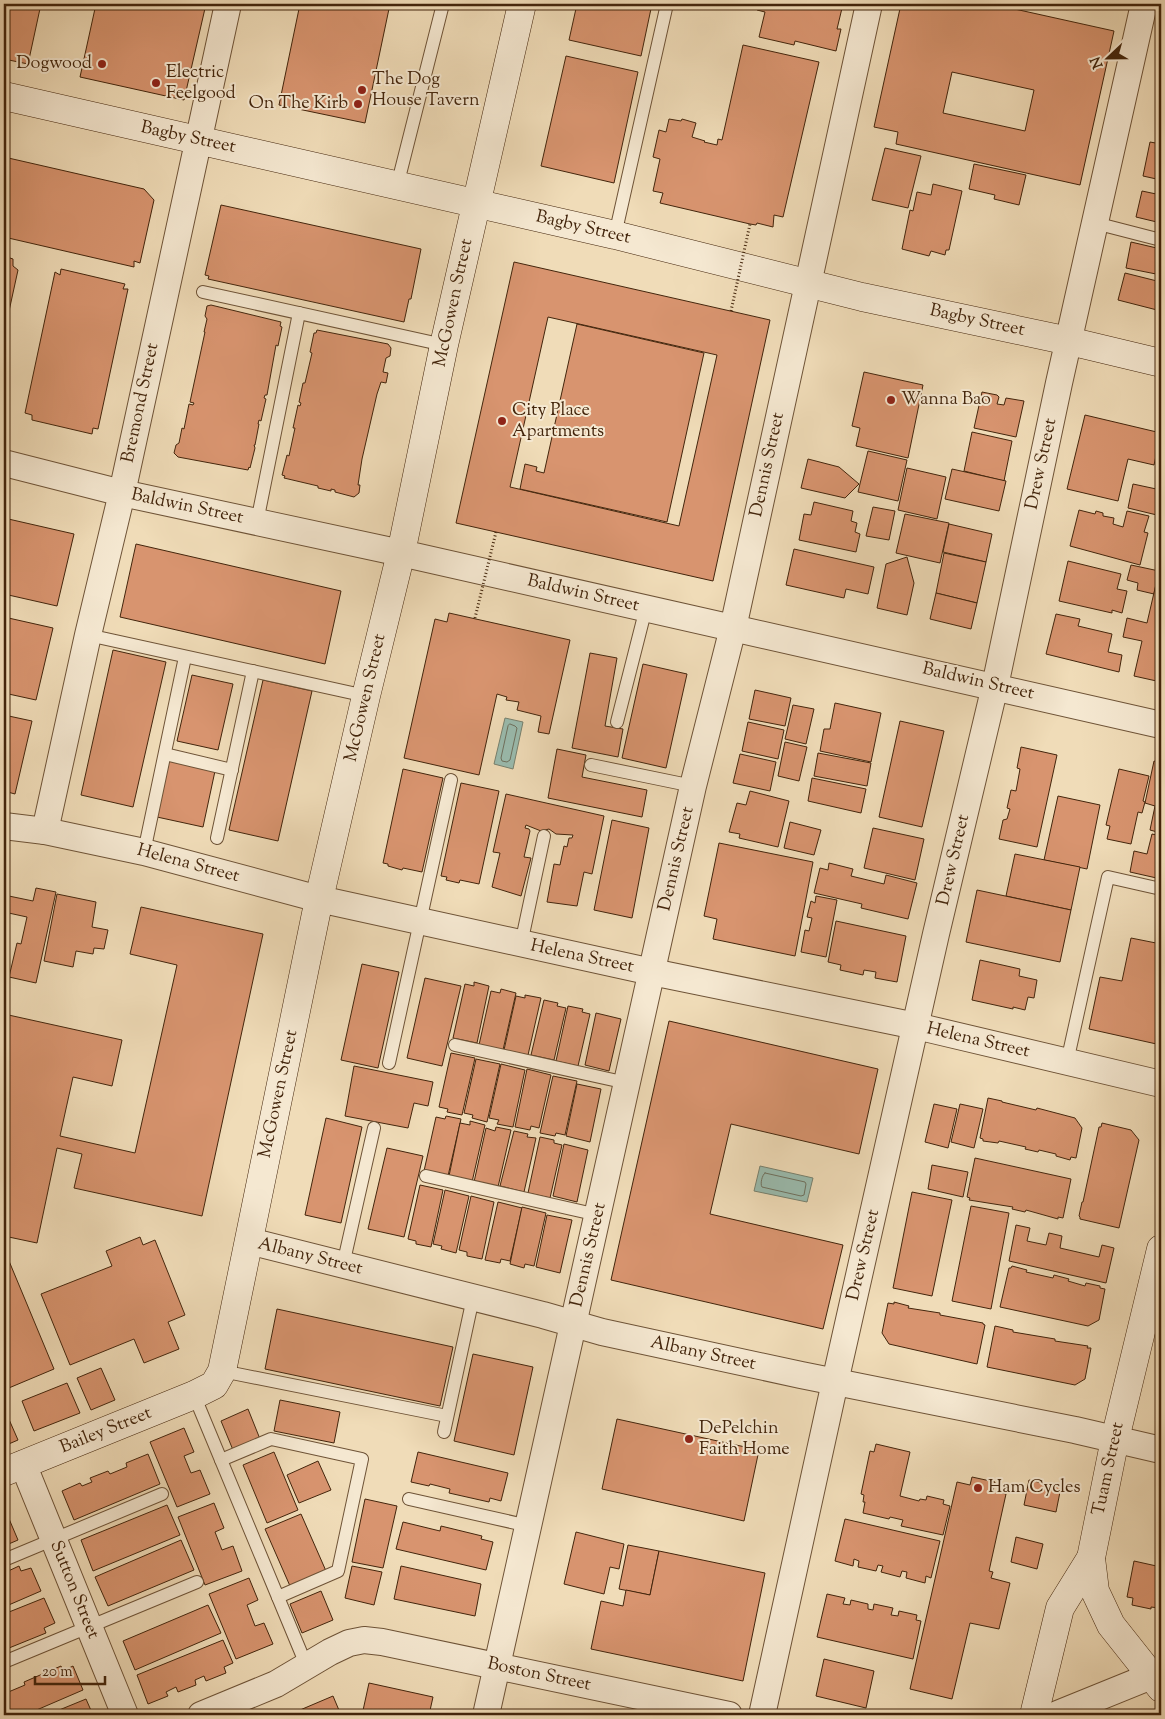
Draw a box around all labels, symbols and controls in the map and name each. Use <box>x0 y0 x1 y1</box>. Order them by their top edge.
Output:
north arrow <box>1082 32 1132 82</box>
place label: Dogwood <box>16 51 92 77</box>
text: N <box>1086 53 1109 71</box>
marker: Dogwood <box>96 58 108 70</box>
place label: Electric Feelgood <box>166 60 236 107</box>
place label: The Dog House Tavern <box>372 67 480 114</box>
marker: Electric Feelgood <box>150 77 162 89</box>
marker: The Dog House Tavern <box>356 84 368 96</box>
place label: On The Kirb <box>248 91 348 117</box>
marker: On The Kirb <box>352 98 364 110</box>
street label: Bagby Street <box>138 115 238 161</box>
street label: Bagby Street <box>533 204 633 252</box>
street label: McGowen Street <box>428 236 480 370</box>
street label: Bagby Street <box>927 298 1027 344</box>
street label: Bremond Street <box>116 341 166 465</box>
place label: Wanna Bao <box>901 387 991 413</box>
marker: Wanna Bao <box>885 394 897 406</box>
place label: City Place Apartments <box>512 398 604 445</box>
street label: Dennis Street <box>744 410 792 520</box>
marker: City Place Apartments <box>496 415 508 427</box>
street label: Drew Street <box>1020 416 1064 512</box>
street label: Baldwin Street <box>129 482 245 532</box>
street label: Baldwin Street <box>525 569 641 619</box>
street label: McGowen Street <box>339 631 393 765</box>
street label: Baldwin Street <box>920 657 1036 707</box>
street label: Dennis Street <box>652 804 702 914</box>
street label: Drew Street <box>931 812 977 908</box>
street label: Helena Street <box>134 838 242 890</box>
street label: Helena Street <box>528 933 636 981</box>
street label: Helena Street <box>924 1017 1032 1065</box>
street label: McGowen Street <box>253 1027 305 1161</box>
street label: Dennis Street <box>564 1200 614 1310</box>
street label: Drew Street <box>841 1207 887 1303</box>
street label: Albany Street <box>255 1231 365 1283</box>
street label: Albany Street <box>648 1330 758 1378</box>
street label: Bailey Street <box>56 1401 156 1461</box>
place label: DePelchin Faith Home <box>699 1416 790 1463</box>
street label: Tuam Street <box>1086 1420 1132 1518</box>
marker: DePelchin Faith Home <box>683 1433 695 1445</box>
place label: Ham Cycles <box>988 1475 1080 1501</box>
marker: Ham Cycles <box>972 1482 984 1494</box>
street label: Sutton Street <box>42 1537 106 1643</box>
street label: Boston Street <box>485 1651 593 1699</box>
scale bar <box>35 1654 105 1686</box>
text: 20 m <box>42 1662 73 1683</box>

